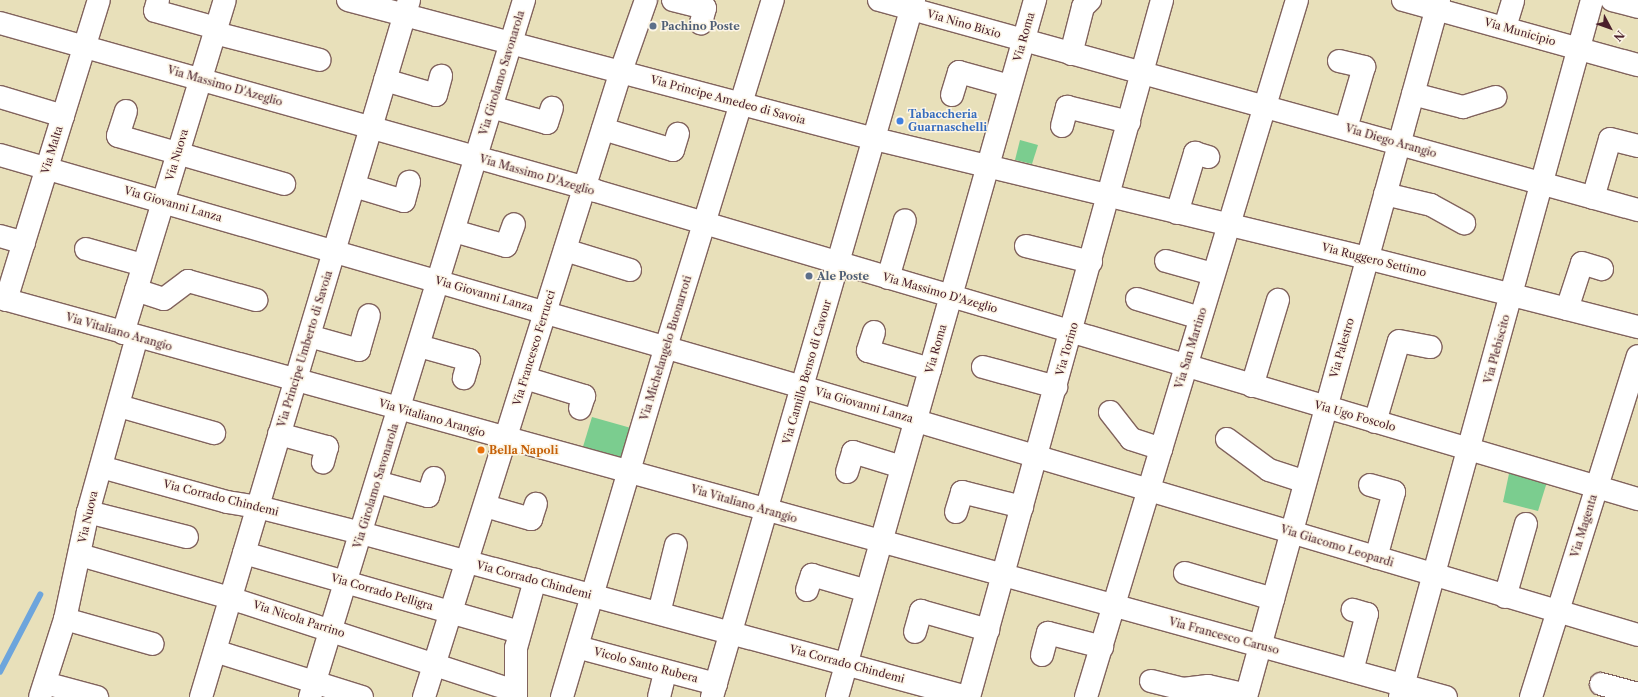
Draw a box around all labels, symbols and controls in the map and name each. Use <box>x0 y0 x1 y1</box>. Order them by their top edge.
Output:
street label: Via Nino Bixio <box>925 7 1003 41</box>
north arrow <box>1590 8 1630 48</box>
street label: Via Girolamo Savonarola <box>477 9 527 137</box>
street label: Via Roma <box>1011 11 1037 63</box>
street label: Via Municipio <box>1483 15 1557 49</box>
place label: Pachino Poste <box>661 19 740 33</box>
marker: Pachino Poste <box>648 21 658 31</box>
text: N <box>1611 28 1627 44</box>
street label: Via Massimo D'Azeglio <box>166 63 284 109</box>
street label: Via Principe Amedeo di Savoia <box>649 73 807 127</box>
place label: Tabaccheria Guarnaschelli <box>908 108 987 134</box>
marker: Tabaccheria Guarnaschelli <box>895 116 905 126</box>
street label: Via Diego Arangio <box>1343 122 1439 160</box>
street label: Via Malta <box>38 124 66 176</box>
street label: Via Nuova <box>163 127 191 183</box>
street label: Via Massimo D'Azeglio <box>478 152 596 198</box>
street label: Via Giovanni Lanza <box>122 184 224 224</box>
street label: Via Ruggero Settimo <box>1320 241 1428 279</box>
street label: Via Principe Umberto di Savoia <box>275 269 335 429</box>
place label: Ale Poste <box>817 269 869 283</box>
street label: Via Massimo D'Azeglio <box>881 270 999 316</box>
marker: Ale Poste <box>804 271 814 281</box>
street label: Via Giovanni Lanza <box>433 274 535 314</box>
street label: Via Michelangelo Buonarroti <box>638 274 694 422</box>
street label: Via Francesco Ferrucci <box>510 289 558 407</box>
street label: Via Camillo Benso di Cavour <box>780 298 834 446</box>
street label: Via San Martino <box>1172 306 1210 390</box>
street label: Via Vitaliano Arangio <box>64 310 174 354</box>
street label: Via Plebiscito <box>1481 313 1513 385</box>
street label: Via Palestro <box>1327 316 1357 380</box>
street label: Via Torino <box>1053 320 1081 378</box>
street label: Via Roma <box>923 323 949 375</box>
street label: Via Giovanni Lanza <box>813 385 915 425</box>
street label: Via Vitaliano Arangio <box>377 396 487 440</box>
street label: Via Ugo Foscolo <box>1313 398 1397 434</box>
street label: Via Girolamo Savonarola <box>351 422 401 550</box>
place label: Bella Napoli <box>489 443 558 457</box>
marker: Bella Napoli <box>476 445 486 455</box>
street label: Via Corrado Chindemi <box>162 477 280 519</box>
street label: Via Vitaliano Arangio <box>689 482 799 526</box>
street label: Via Nuova <box>76 489 100 545</box>
street label: Via Magenta <box>1568 493 1600 559</box>
street label: Via Giacomo Leopardi <box>1279 522 1395 570</box>
street label: Via Corrado Chindemi <box>475 558 593 602</box>
street label: Via Corrado Pelligra <box>329 571 435 613</box>
street label: Via Nicola Parrino <box>251 598 347 640</box>
street label: Via Francesco Caruso <box>1167 615 1281 657</box>
street label: Via Corrado Chindemi <box>788 642 906 686</box>
street label: Vicolo Santo Rubera <box>592 645 700 685</box>

